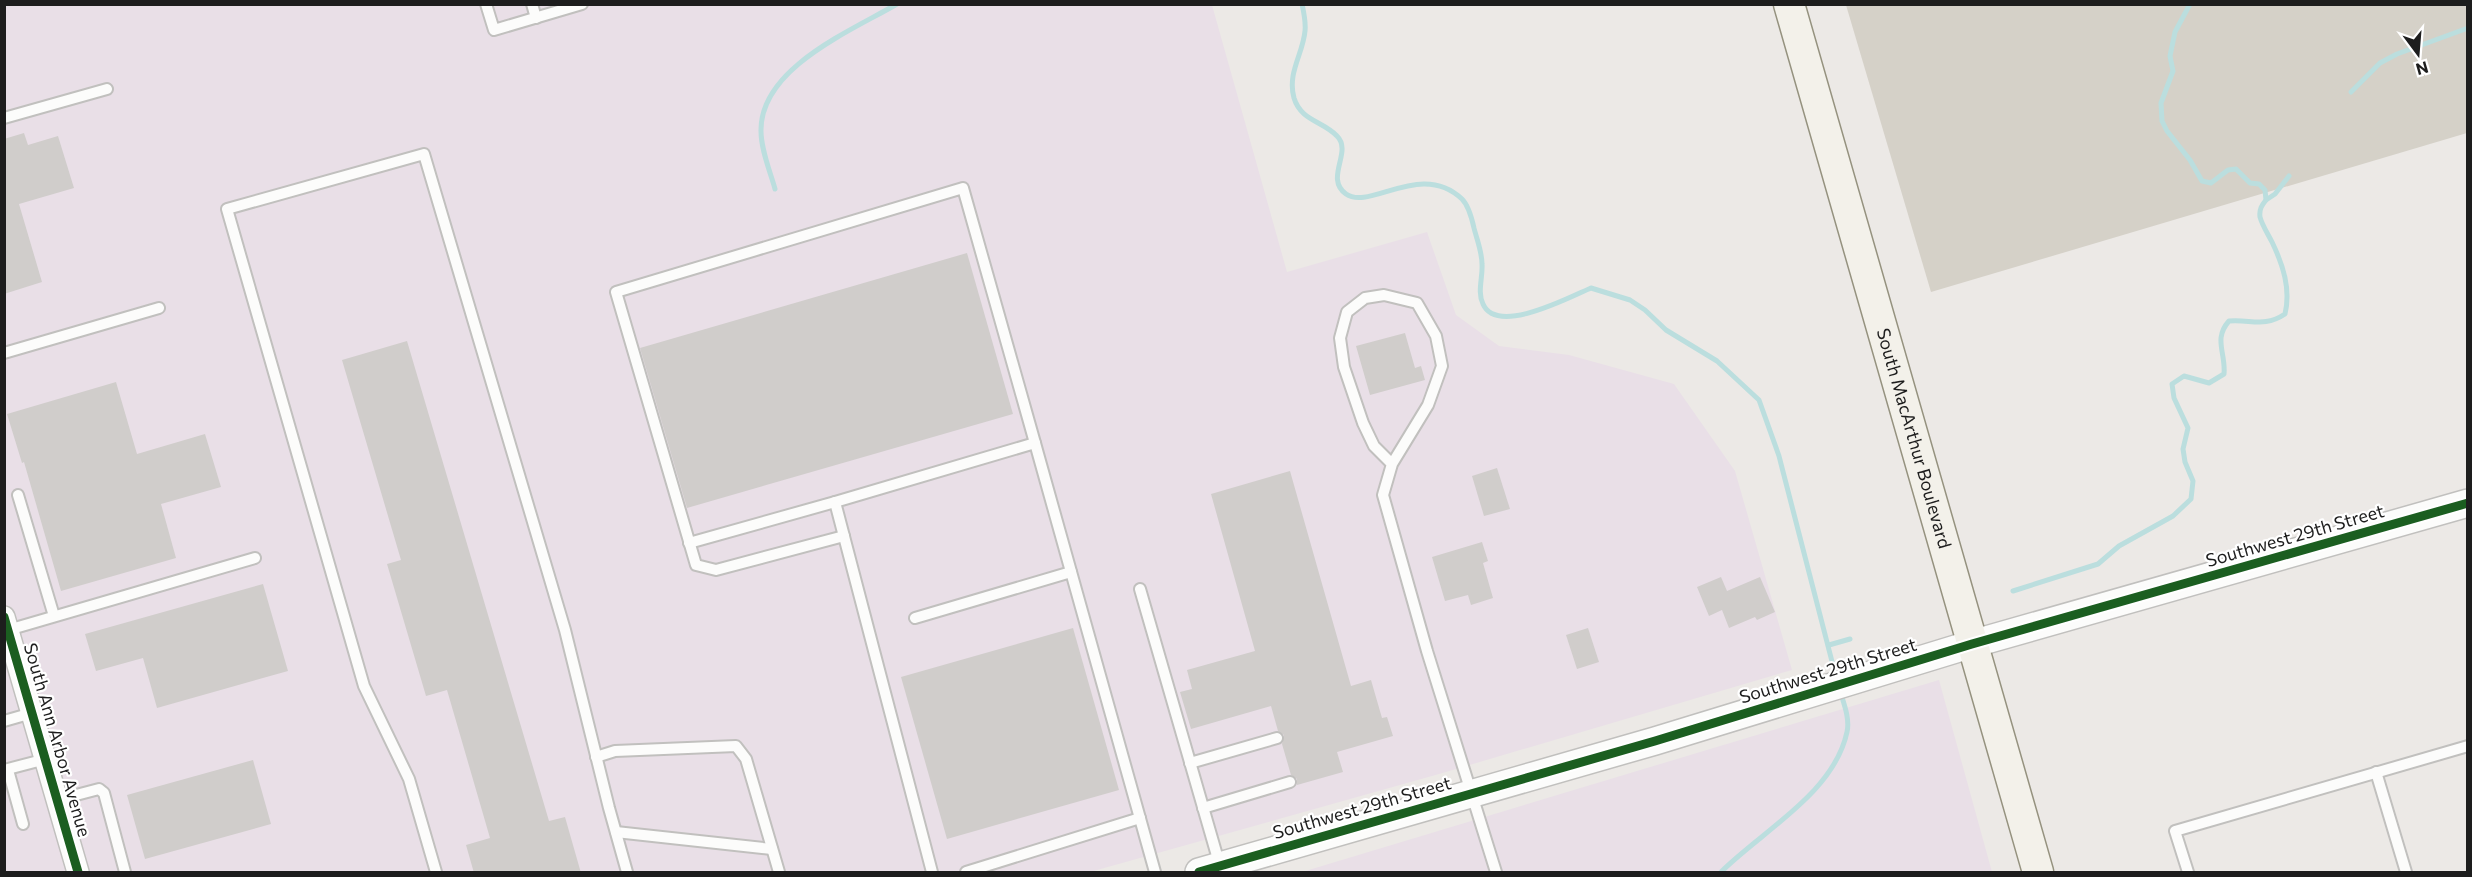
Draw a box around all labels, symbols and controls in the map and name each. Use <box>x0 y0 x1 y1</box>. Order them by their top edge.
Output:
north arrow <box>2388 24 2448 84</box>
text: N <box>2414 58 2431 80</box>
street label: South MacArthur Boulevard <box>1873 326 1957 551</box>
street label: Southwest 29th Street <box>2203 499 2386 571</box>
street label: Southwest 29th Street <box>1736 633 1919 708</box>
street label: South Ann Arbor Avenue <box>20 640 96 839</box>
street label: Southwest 29th Street <box>1270 771 1453 843</box>

